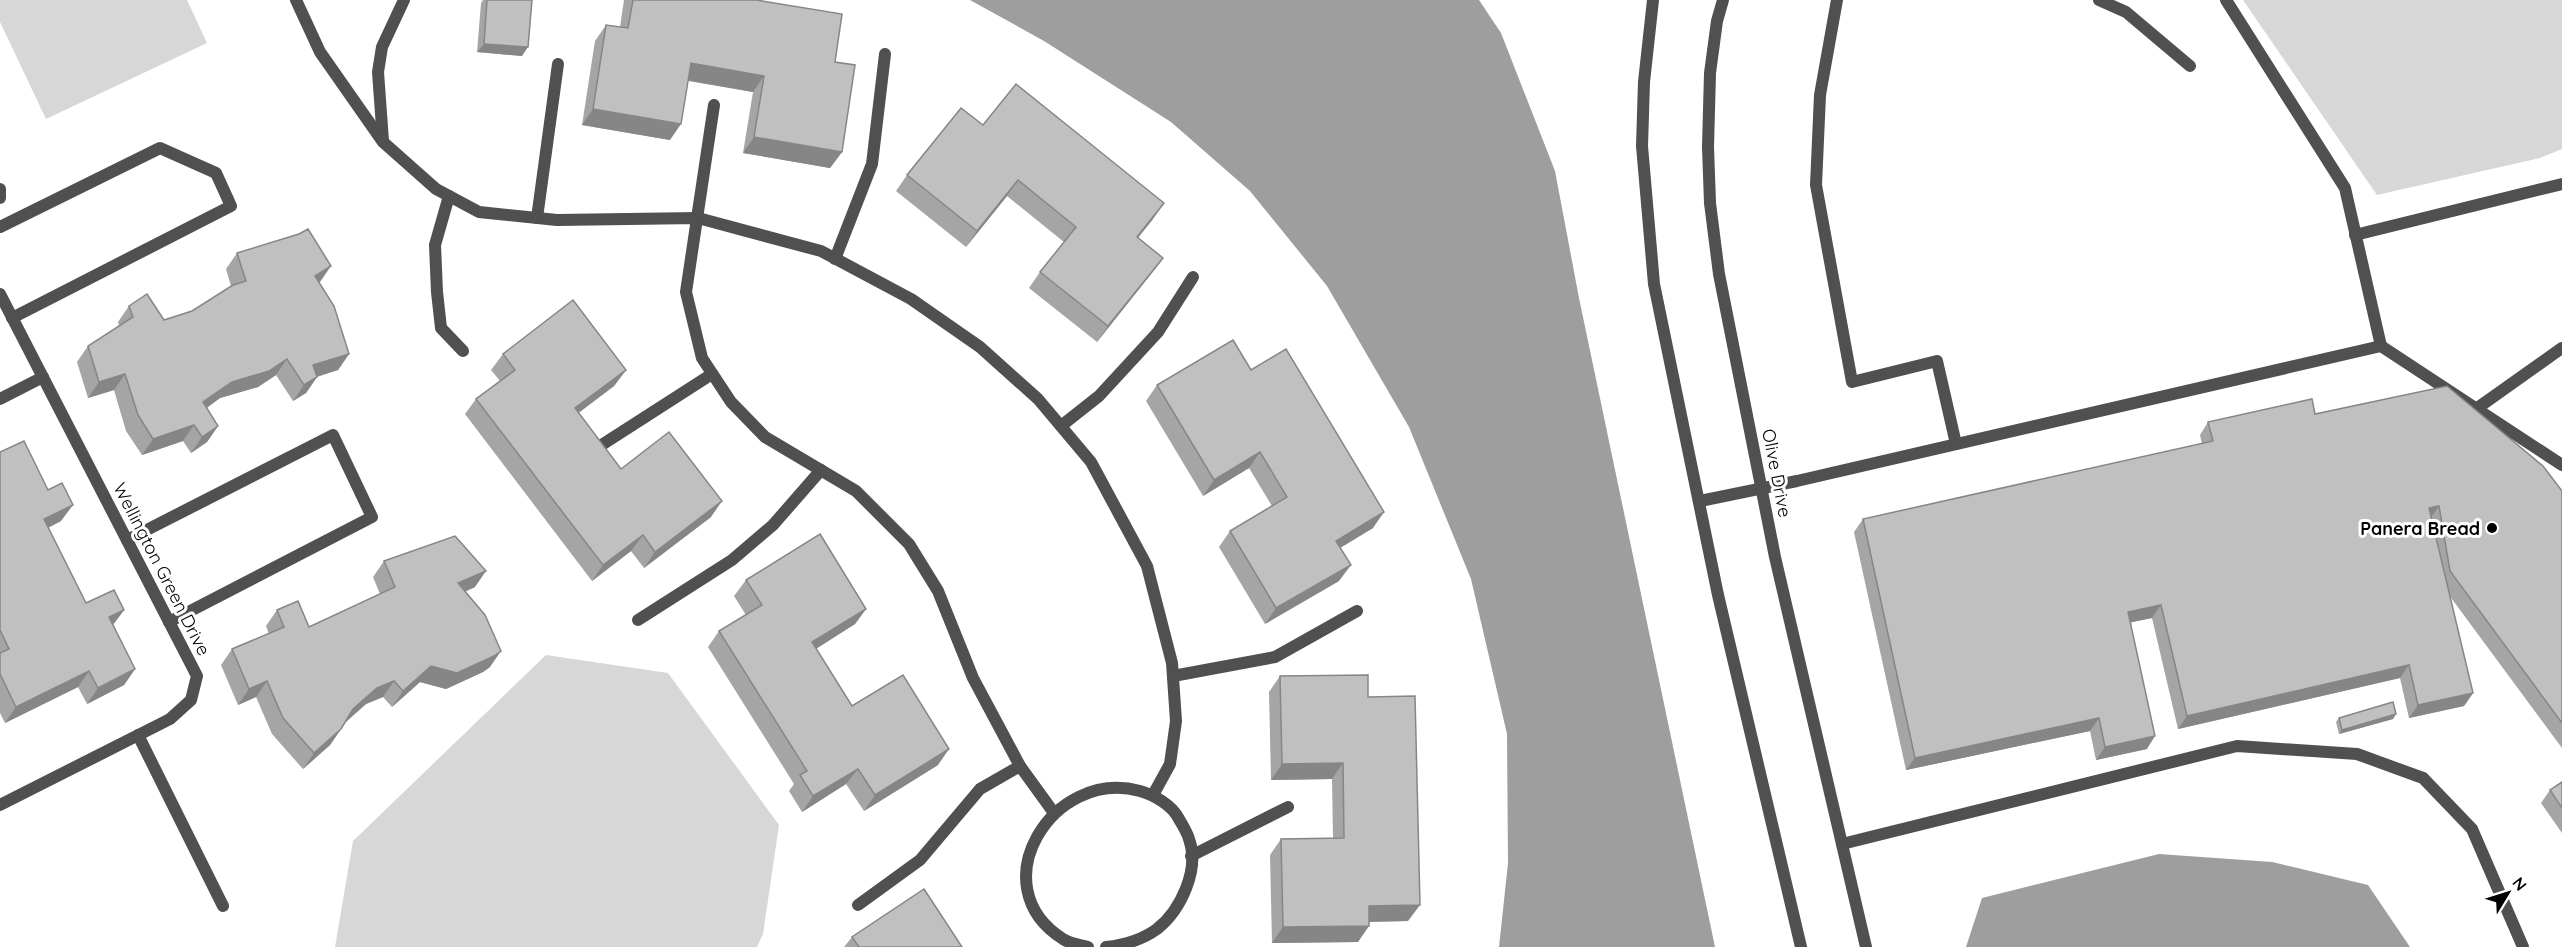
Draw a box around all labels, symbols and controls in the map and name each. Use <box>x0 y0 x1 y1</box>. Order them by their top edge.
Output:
street label: Olive Drive <box>1757 427 1797 519</box>
street label: Wellington Green Drive <box>108 479 216 659</box>
place label: Panera Bread <box>2360 517 2480 540</box>
marker: Panera Bread <box>2485 521 2499 535</box>
north arrow <box>2478 863 2538 923</box>
text: N <box>2508 873 2531 895</box>

